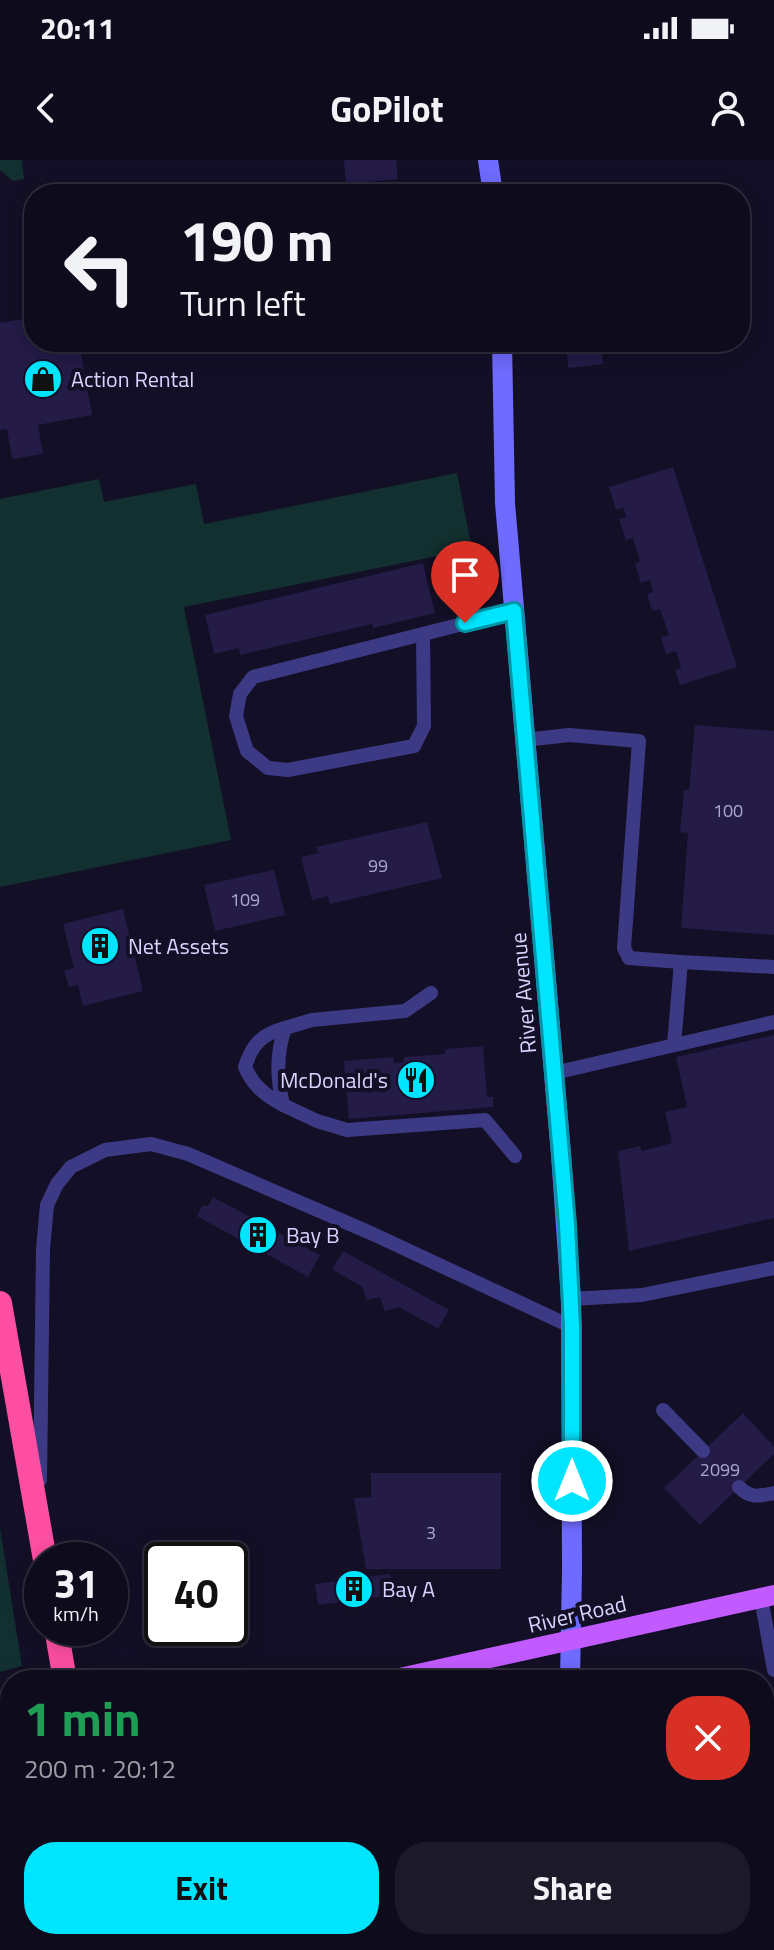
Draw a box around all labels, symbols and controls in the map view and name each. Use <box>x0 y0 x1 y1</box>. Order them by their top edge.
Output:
text: 20:11 <box>40 5 115 51</box>
text: GoPilot <box>330 81 444 136</box>
icon: back <box>24 86 68 130</box>
icon: person <box>706 86 750 130</box>
text: 190 m <box>180 198 333 283</box>
icon: left <box>48 216 152 320</box>
text: Turn left <box>180 275 306 330</box>
shop icon: Action Rental <box>22 358 64 400</box>
place label: Action Rental <box>71 362 194 396</box>
pin <box>431 541 499 623</box>
icon: arrive <box>443 553 487 597</box>
house number: 100 <box>713 797 743 824</box>
house number: 99 <box>368 852 388 879</box>
house number: 109 <box>230 886 260 913</box>
building icon: Net Assets <box>79 925 121 967</box>
place label: Net Assets <box>128 929 229 963</box>
street label: River Avenue <box>501 931 545 1055</box>
restaurant icon: McDonald's <box>395 1059 437 1101</box>
place label: McDonald's <box>280 1063 388 1097</box>
building icon: Bay B <box>237 1214 279 1256</box>
place label: Bay B <box>286 1218 339 1252</box>
position arrow <box>530 1439 614 1523</box>
house number: 2099 <box>700 1456 740 1483</box>
house number: 3 <box>426 1519 436 1546</box>
speed limit sign: 40 <box>144 1542 248 1646</box>
text: 31 <box>54 1553 98 1614</box>
building icon: Bay A <box>333 1568 375 1610</box>
place label: Bay A <box>382 1572 435 1606</box>
street label: River Road <box>524 1586 630 1642</box>
text: km/h <box>53 1598 99 1629</box>
text: 1 min <box>24 1682 141 1755</box>
button: close <box>666 1696 750 1780</box>
text: 200 m · 20:12 <box>24 1749 176 1788</box>
button: Exit <box>24 1842 379 1934</box>
button: Share <box>395 1842 750 1934</box>

